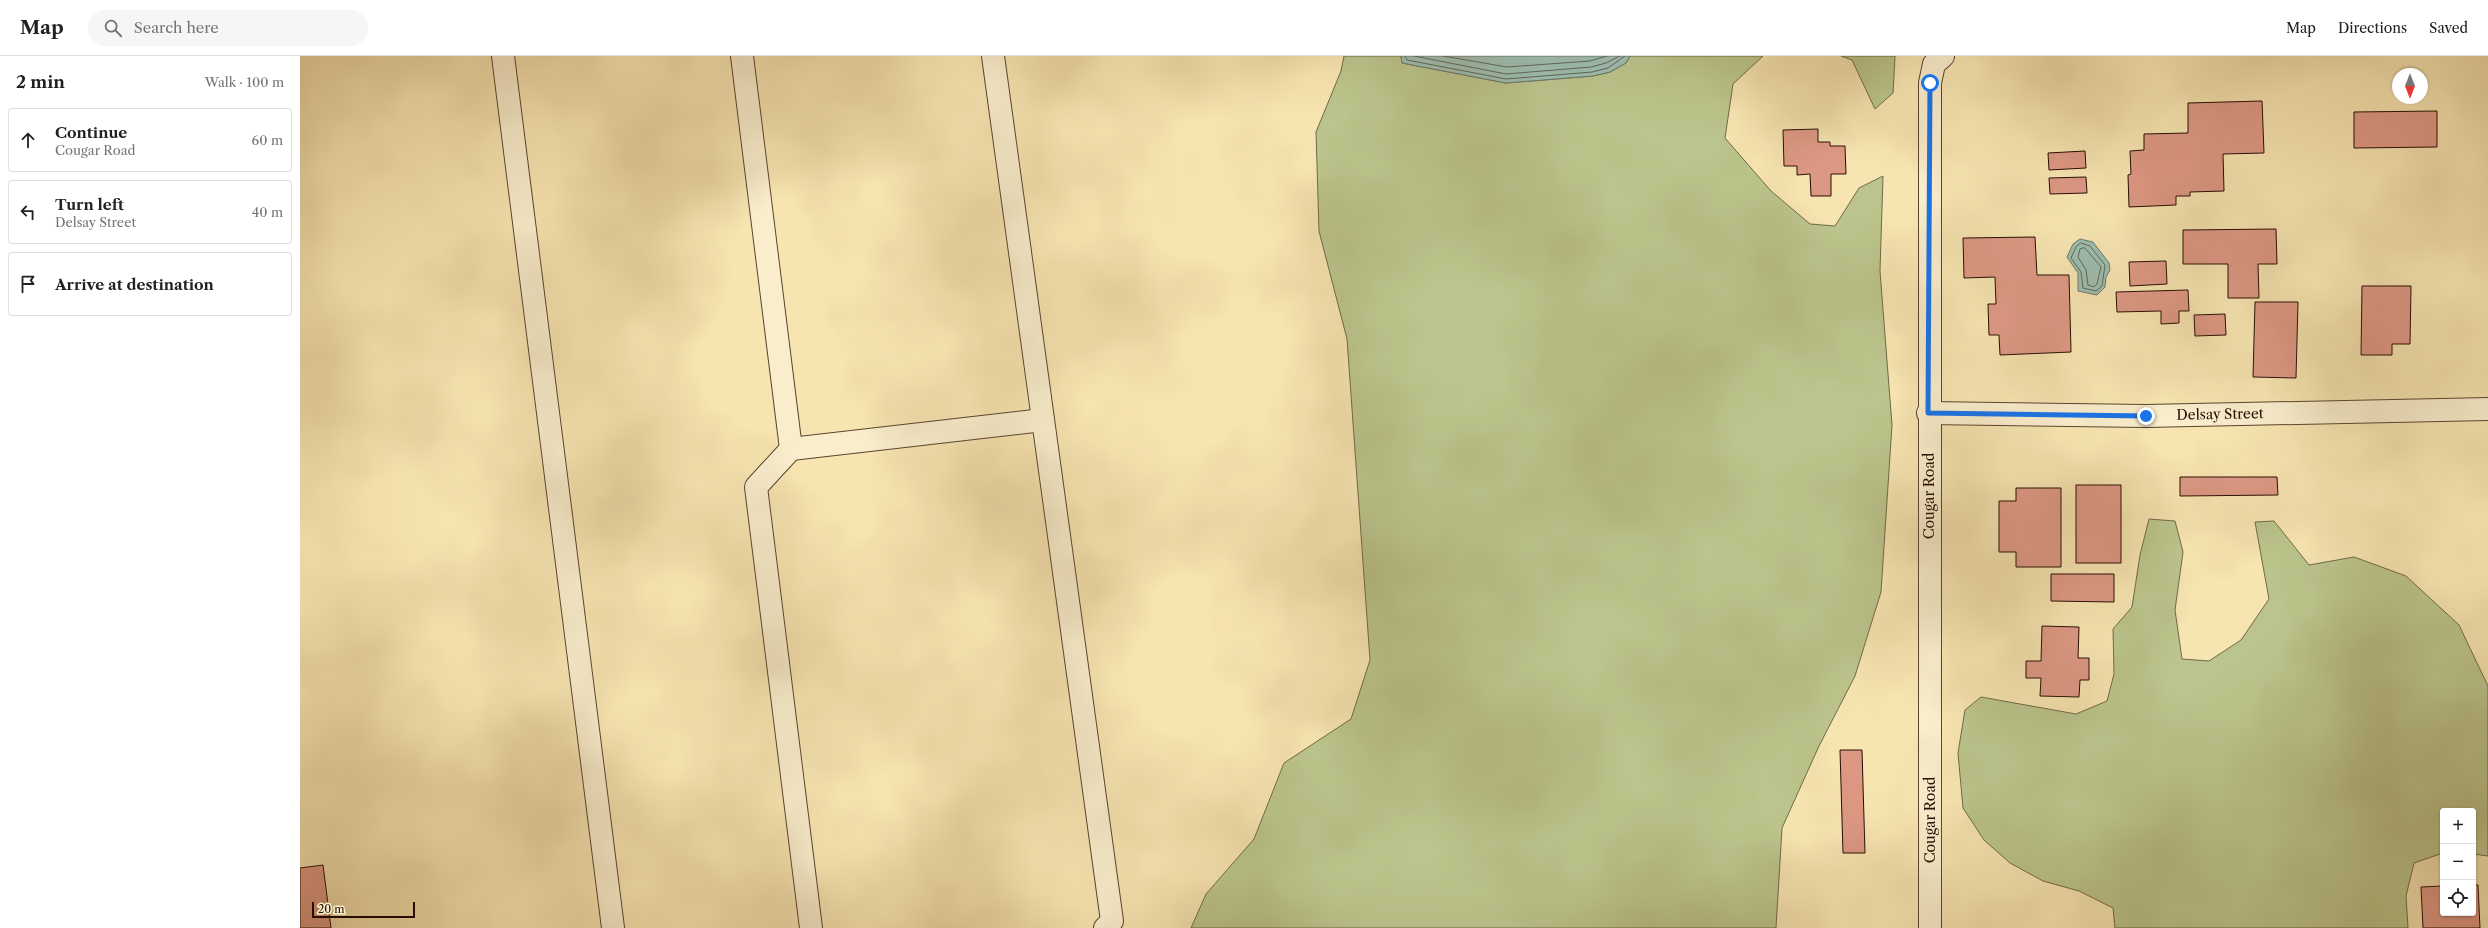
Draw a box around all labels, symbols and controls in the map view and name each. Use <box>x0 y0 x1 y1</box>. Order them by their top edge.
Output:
search box <box>88 10 368 46</box>
text: Map <box>20 16 64 39</box>
icon: search <box>102 17 124 39</box>
text: Search here <box>134 18 219 37</box>
text: Map <box>2286 19 2316 37</box>
text: Directions <box>2338 19 2407 37</box>
text: Saved <box>2429 19 2468 37</box>
north arrow <box>2392 68 2428 104</box>
text: 2 min <box>16 72 65 92</box>
text: Walk · 100 m <box>205 74 284 90</box>
route start <box>1921 74 1939 92</box>
text: Continue <box>55 123 127 142</box>
icon: ahead <box>17 129 39 151</box>
text: 60 m <box>252 132 283 148</box>
text: Cougar Road <box>55 142 136 158</box>
text: Turn left <box>55 195 124 214</box>
icon: left <box>17 201 39 223</box>
text: 40 m <box>252 204 283 220</box>
text: Delsay Street <box>55 214 136 230</box>
icon: arrive <box>17 273 39 295</box>
text: Arrive at destination <box>55 275 214 294</box>
street label: Delsay Street <box>2176 404 2264 424</box>
route end <box>2137 407 2155 425</box>
street label: Cougar Road <box>1920 452 1938 539</box>
street label: Cougar Road <box>1921 776 1939 863</box>
map controls <box>2440 808 2476 916</box>
button: + <box>2440 808 2476 844</box>
button: − <box>2440 844 2476 880</box>
button: locate <box>2440 880 2476 916</box>
scale bar <box>312 900 415 919</box>
text: 20 m <box>318 902 344 916</box>

